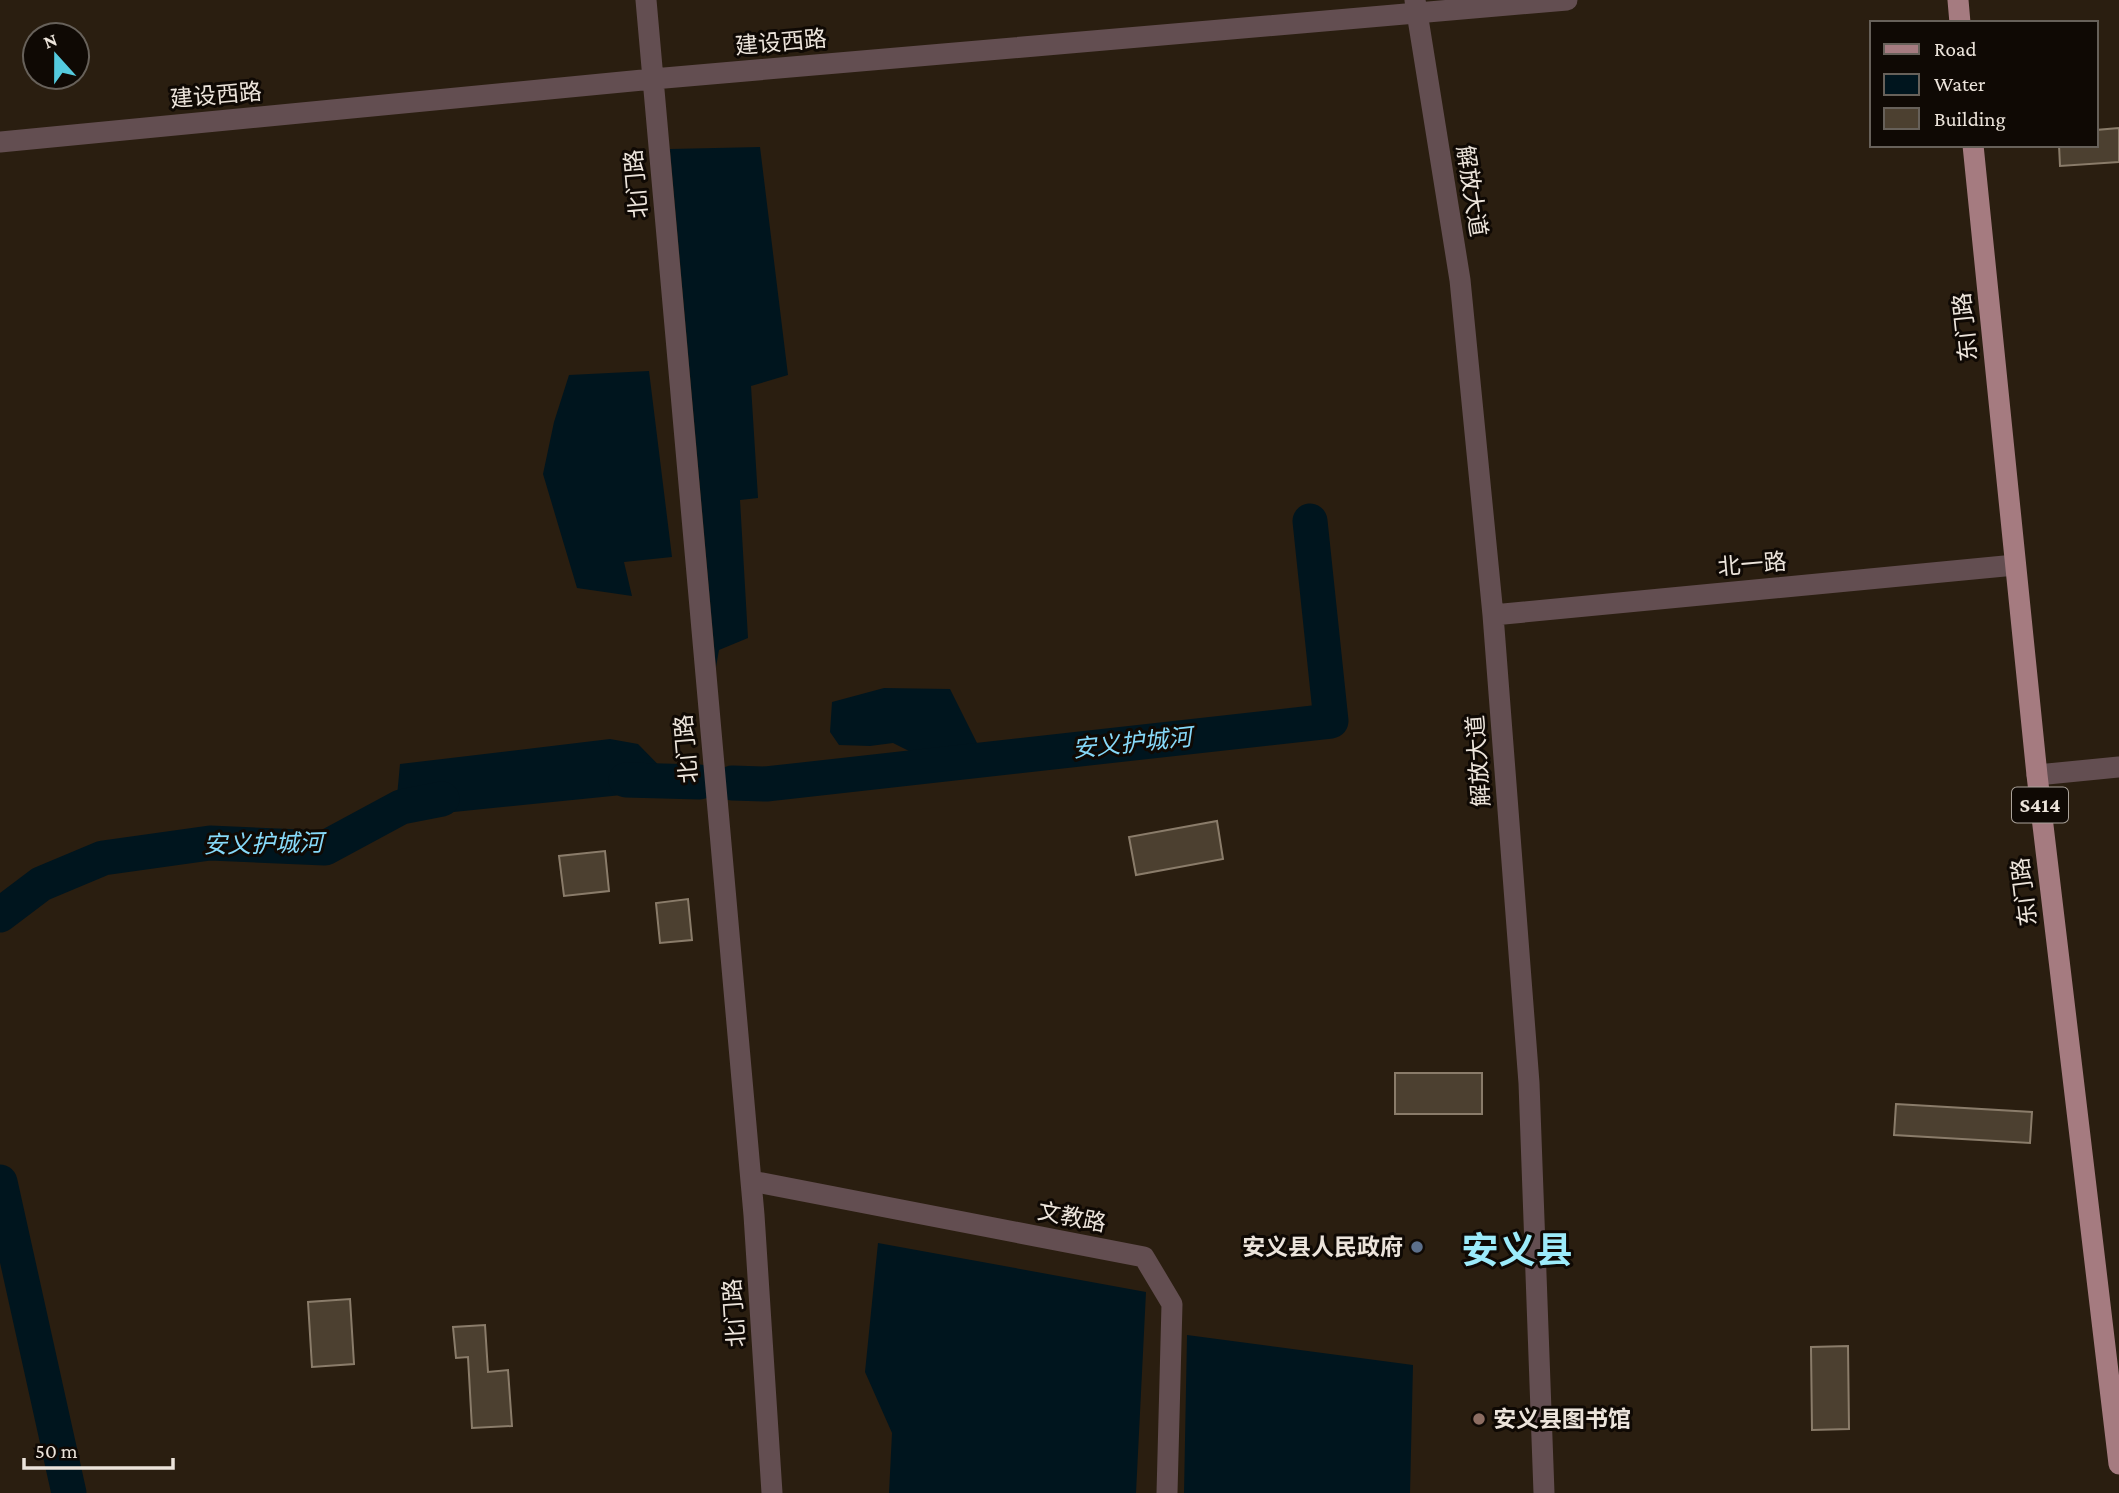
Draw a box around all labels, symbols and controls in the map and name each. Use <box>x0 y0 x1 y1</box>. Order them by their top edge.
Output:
north arrow <box>21 21 91 91</box>
legend <box>1870 21 2098 147</box>
street label: 建设西路 <box>734 25 828 59</box>
text: N <box>40 28 60 53</box>
text: Road <box>1934 37 1977 61</box>
text: Water <box>1934 72 1986 96</box>
street label: 建设西路 <box>169 78 263 112</box>
text: Building <box>1934 107 2006 131</box>
street label: 解放大道 <box>1452 144 1492 238</box>
street label: 北门路 <box>620 148 652 220</box>
street label: 东门路 <box>1948 291 1982 363</box>
street label: 北一路 <box>1716 548 1788 580</box>
street label: 北门路 <box>670 713 702 785</box>
street label: 解放大道 <box>1462 714 1494 808</box>
water label: 安义护城河 <box>1071 722 1197 762</box>
road number: S414 <box>2012 788 2068 822</box>
water label: 安义护城河 <box>203 829 327 858</box>
street label: 东门路 <box>2007 856 2041 928</box>
street label: 文教路 <box>1036 1198 1108 1236</box>
district label: 安义县 <box>1462 1230 1573 1271</box>
place label: 安义县人民政府 <box>1242 1234 1403 1260</box>
marker: 安义县人民政府 <box>1409 1239 1425 1255</box>
street label: 北门路 <box>719 1278 749 1348</box>
place label: 安义县图书馆 <box>1493 1406 1631 1432</box>
marker: 安义县图书馆 <box>1471 1411 1487 1427</box>
scale bar <box>24 1426 173 1470</box>
text: 50 m <box>35 1439 78 1463</box>

